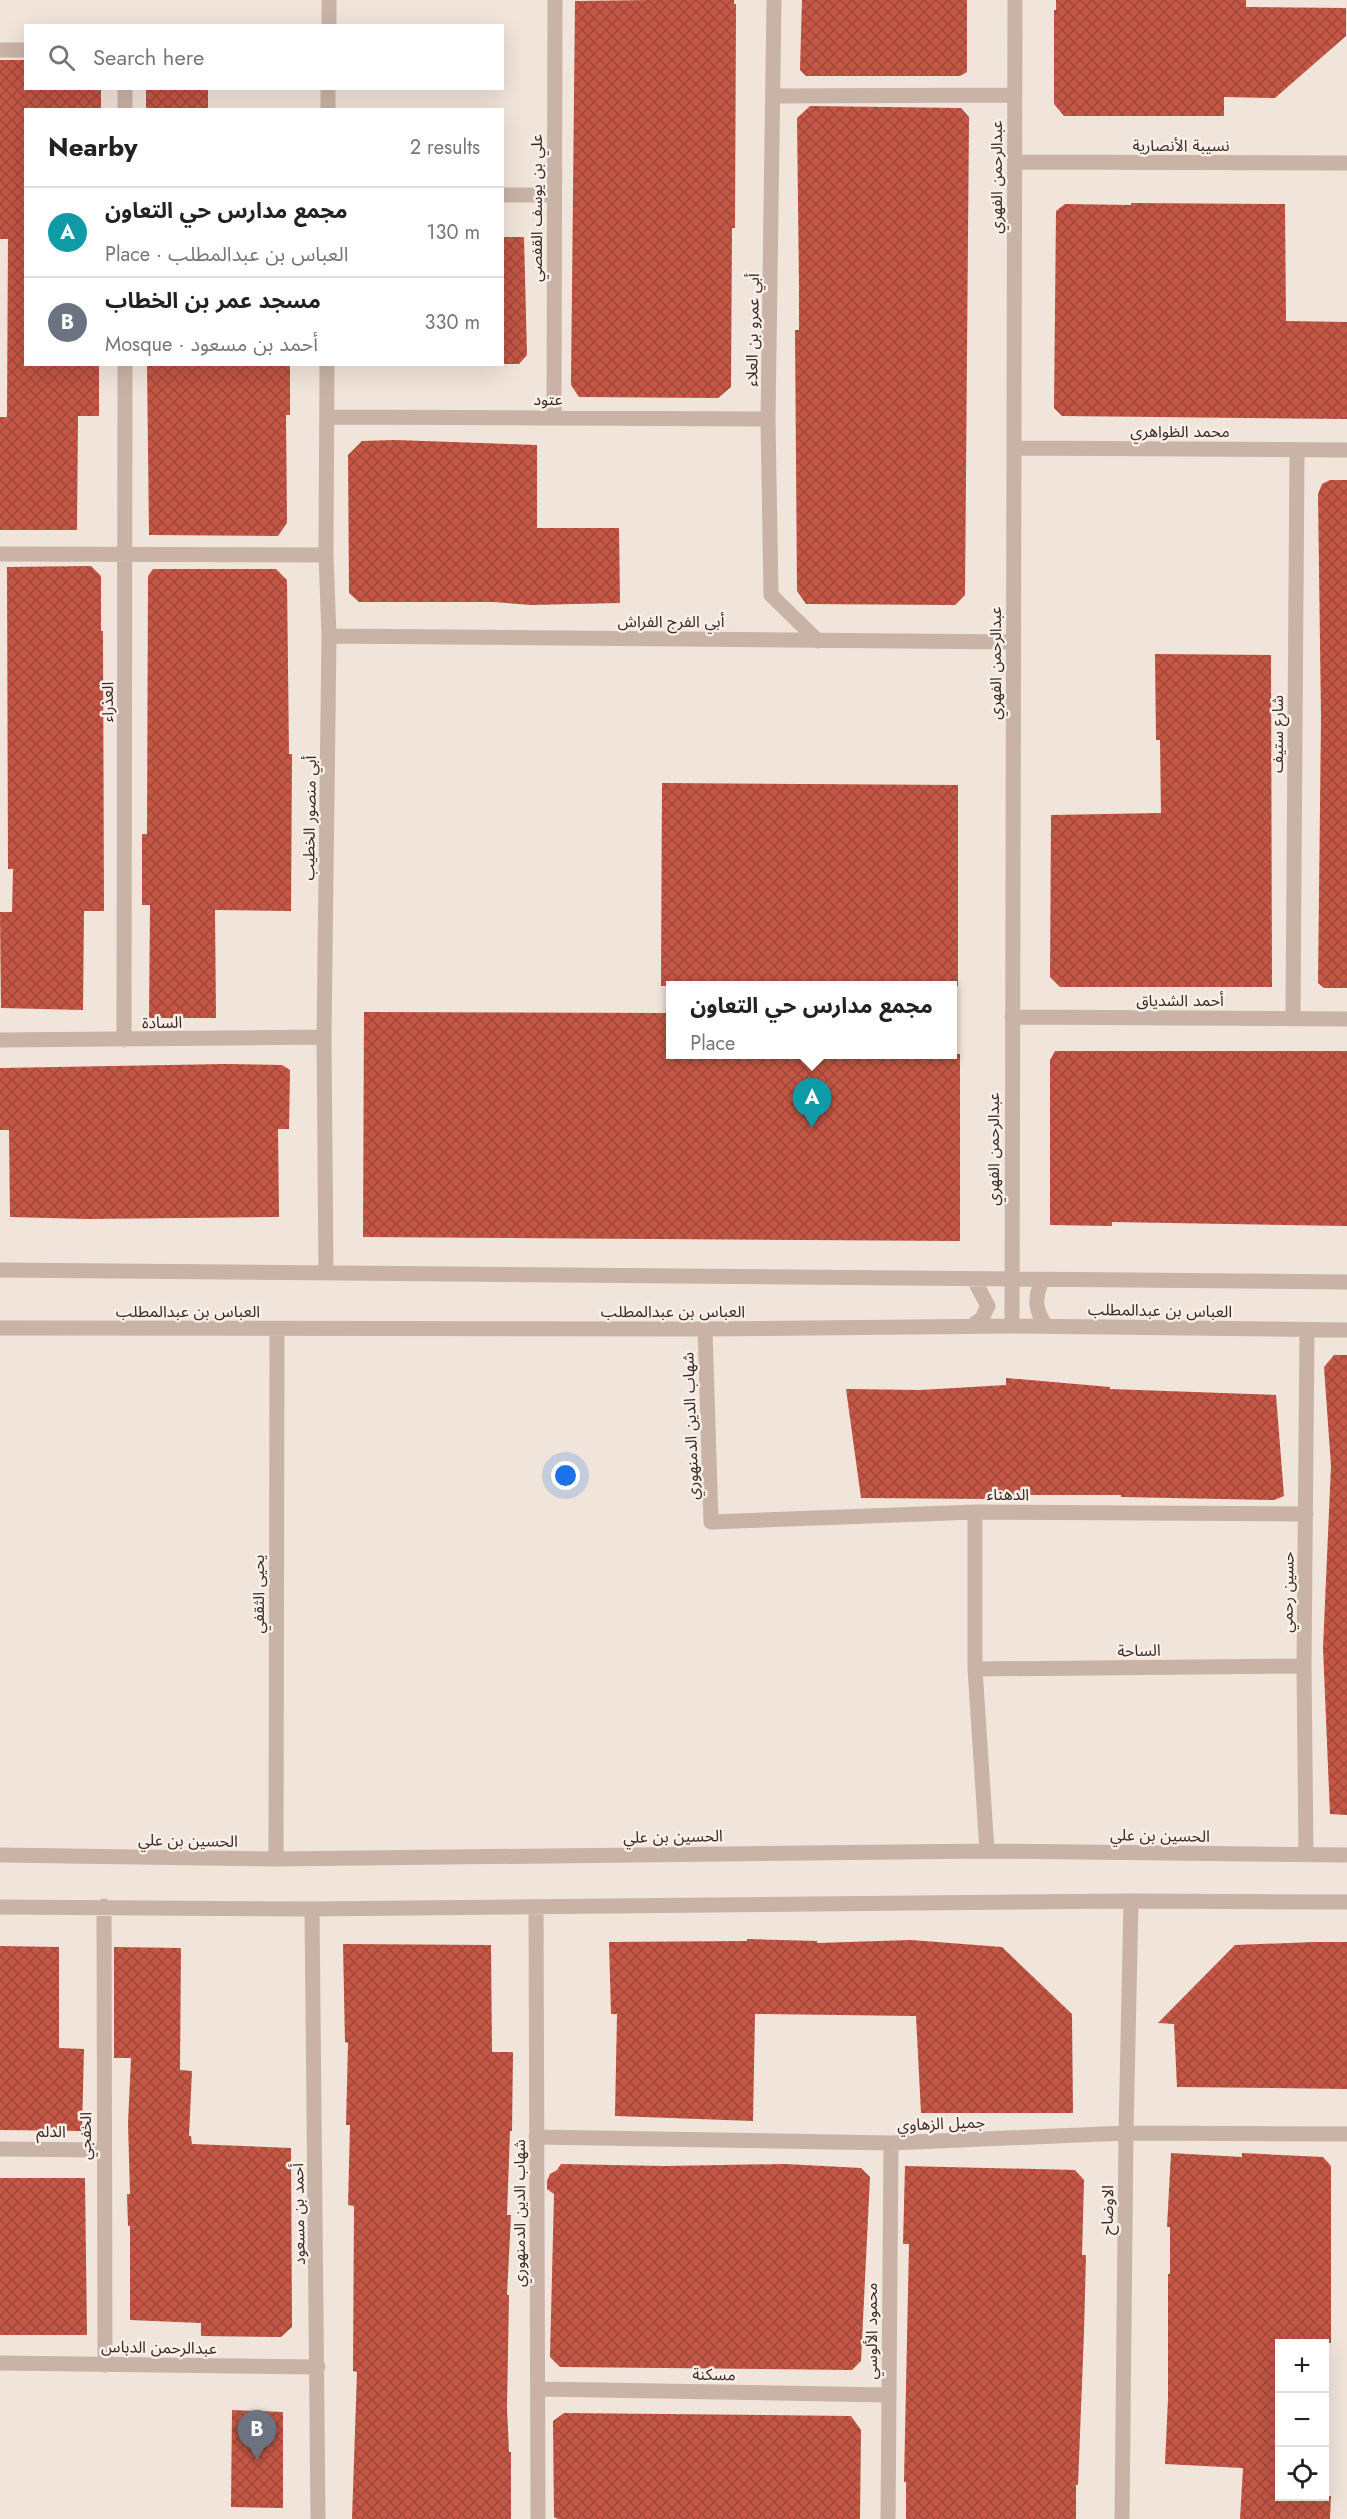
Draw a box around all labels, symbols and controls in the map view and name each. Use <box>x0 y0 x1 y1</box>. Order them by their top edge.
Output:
search box <box>24 24 504 90</box>
icon: search <box>45 41 78 74</box>
text: Search here <box>93 41 204 73</box>
street label: عبدالرحمن الفهري <box>985 120 1009 234</box>
text: Nearby <box>48 128 137 166</box>
text: 2 results <box>410 133 480 162</box>
street label: علي بن يوسف القفصي <box>525 134 549 282</box>
street label: نسيبة الأنصارية <box>1132 134 1230 157</box>
text: مجمع مدارس حي التعاون <box>105 194 348 226</box>
text: A <box>60 218 75 247</box>
text: 130 m <box>426 218 480 247</box>
text: Place · العباس بن عبدالمطلب <box>105 240 348 269</box>
street label: أبي عمرو بن العلاء <box>740 273 766 387</box>
text: مسجد عمر بن الخطاب <box>105 284 321 316</box>
text: B <box>61 308 74 337</box>
text: 330 m <box>425 308 480 337</box>
text: Mosque · أحمد بن مسعود <box>105 330 318 359</box>
street label: عتود <box>533 388 563 411</box>
street label: محمد الظواهري <box>1130 420 1230 444</box>
street label: عبدالرحمن الفهري <box>984 606 1008 720</box>
street label: أبي الفرج الفراش <box>618 610 724 634</box>
street label: العذراء <box>96 682 119 722</box>
street label: شارع ستيف <box>1266 695 1290 773</box>
street label: أبي منصور الخطيب <box>297 755 323 881</box>
popup <box>666 981 957 1059</box>
text: مجمع مدارس حي التعاون <box>690 989 933 1021</box>
street label: أحمد الشدياق <box>1136 989 1224 1012</box>
street label: السادة <box>142 1011 182 1034</box>
text: Place <box>690 1029 735 1058</box>
pin: A <box>792 1078 832 1128</box>
street label: عبدالرحمن الفهري <box>982 1092 1006 1206</box>
street label: العباس بن عبدالمطلب <box>1088 1298 1232 1323</box>
street label: العباس بن عبدالمطلب <box>116 1300 260 1323</box>
street label: العباس بن عبدالمطلب <box>601 1300 745 1323</box>
street label: شهاب الدين الدمنهوري <box>676 1352 705 1500</box>
your location <box>551 1461 580 1490</box>
street label: الدهناء <box>987 1483 1029 1506</box>
street label: حسين رحمي <box>1275 1551 1300 1633</box>
street label: يحيى الثقفي <box>247 1554 271 1634</box>
street label: الساحة <box>1117 1639 1161 1662</box>
street label: الحسين بن علي <box>1110 1823 1210 1849</box>
street label: الحسين بن علي <box>623 1824 723 1850</box>
street label: الحسين بن علي <box>138 1828 238 1854</box>
street label: جميل الزهاوي <box>897 2110 985 2137</box>
street label: الخفجي <box>74 2112 98 2160</box>
street label: الدلم <box>36 2120 66 2144</box>
street label: شهاب الدين الدمنهوري <box>508 2139 532 2287</box>
street label: أحمد بن مسعود <box>286 2163 311 2265</box>
street label: الاوضاح <box>1096 2185 1120 2235</box>
street label: محمود الألوسي <box>860 2283 884 2379</box>
street label: عبدالرحمن الدباس <box>101 2335 217 2360</box>
map controls <box>1275 2339 1329 2501</box>
button: + <box>1275 2339 1329 2393</box>
street label: مسكنة <box>692 2363 736 2386</box>
button: − <box>1275 2393 1329 2447</box>
pin: B <box>238 2410 276 2460</box>
button: locate <box>1275 2447 1329 2501</box>

